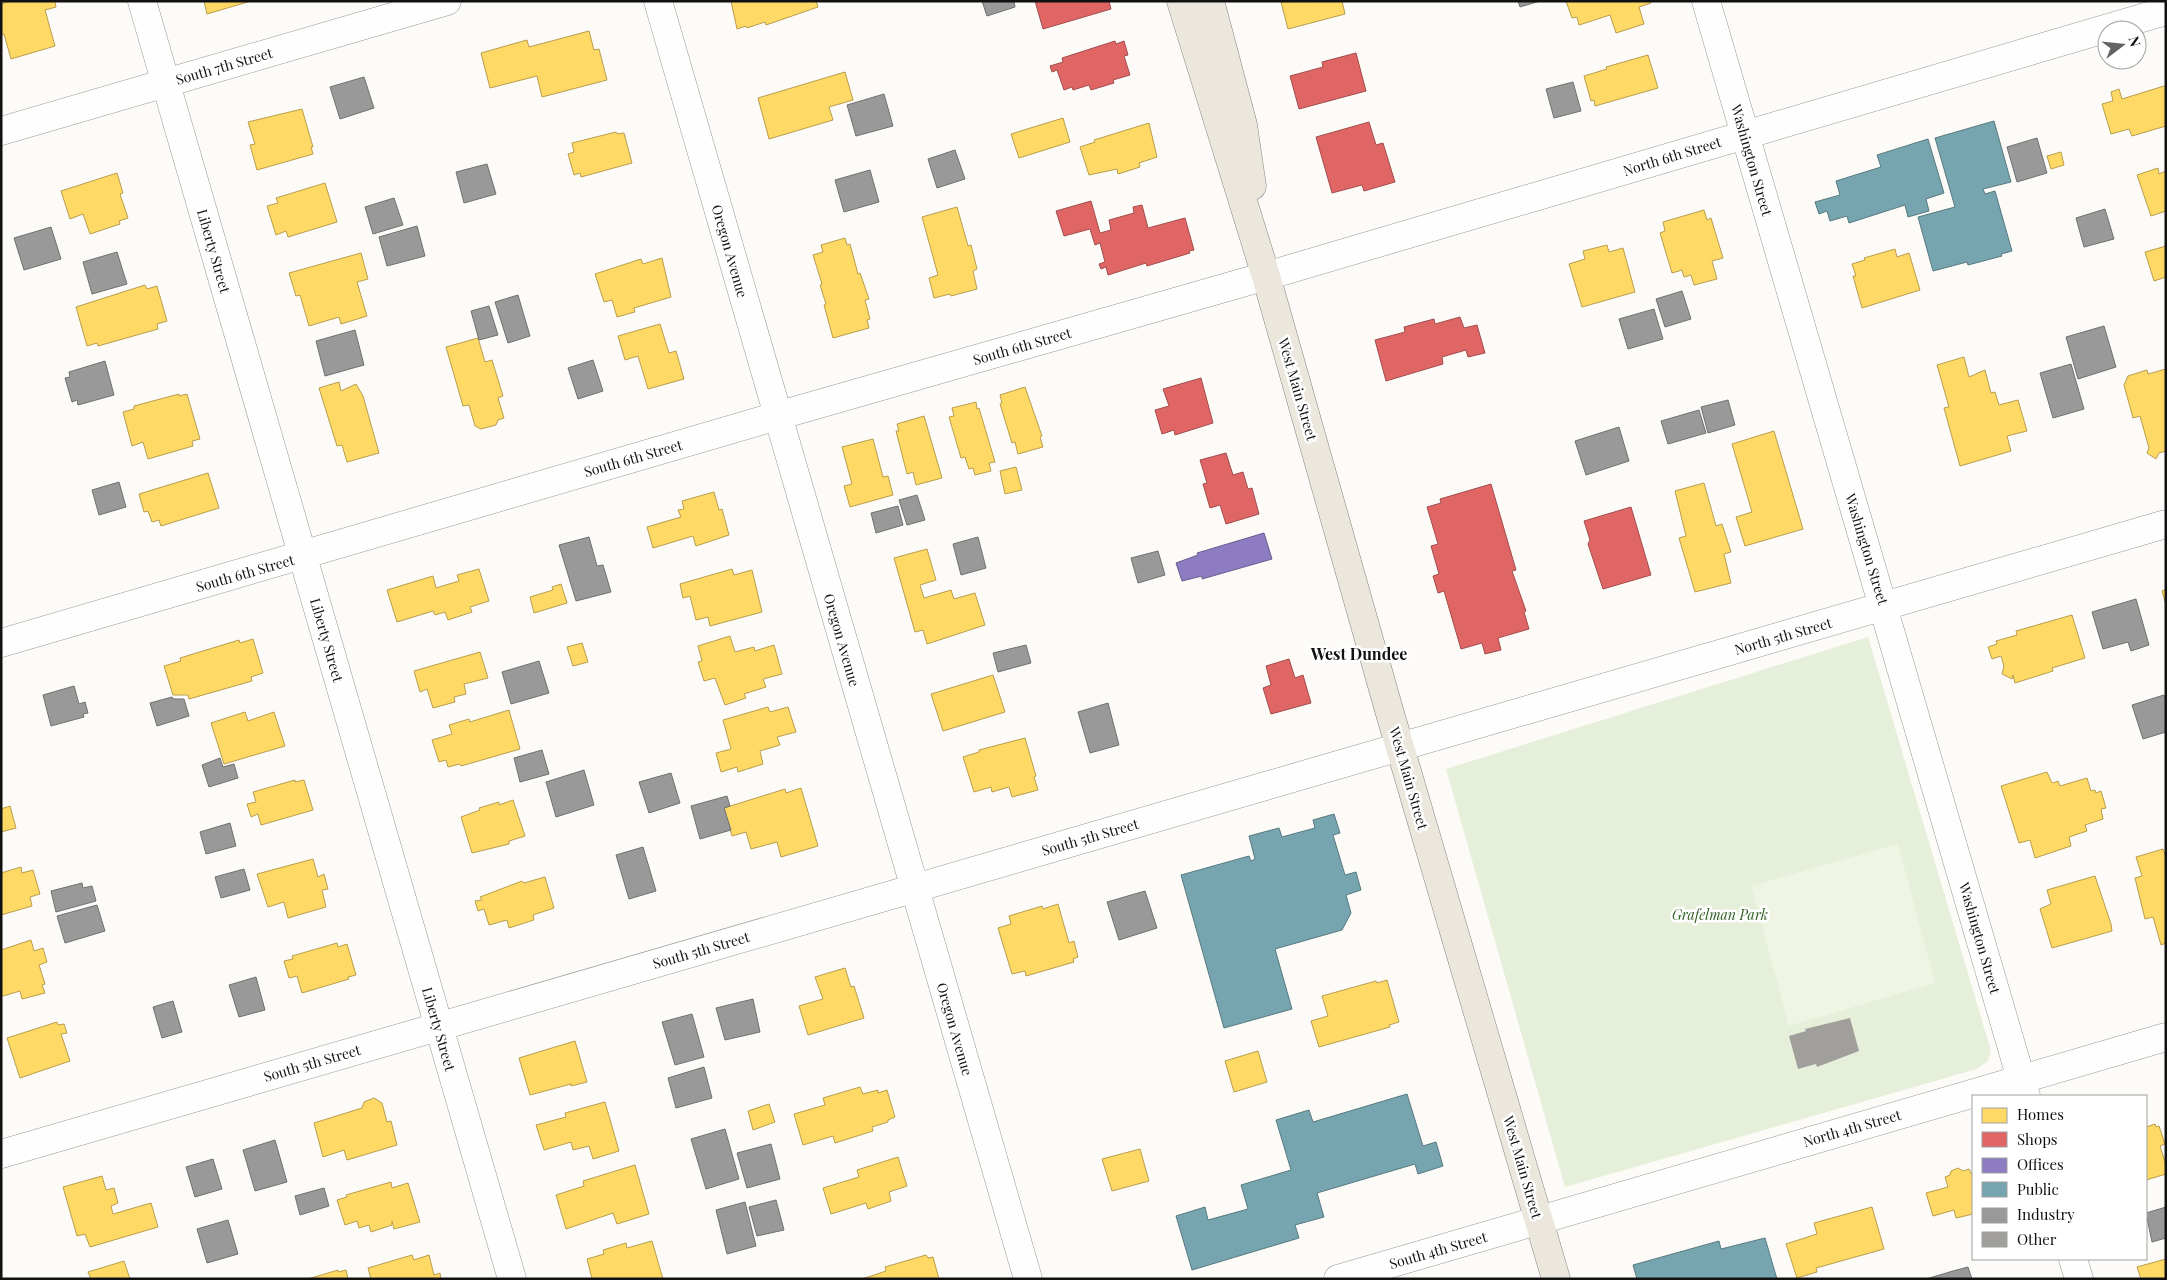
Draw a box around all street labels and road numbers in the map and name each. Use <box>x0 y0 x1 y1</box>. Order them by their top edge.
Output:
street label: South 7th Street <box>173 43 276 89</box>
street label: Washington Street <box>1727 101 1777 219</box>
street label: North 6th Street <box>1621 132 1724 180</box>
street label: Oregon Avenue <box>708 202 752 300</box>
street label: Liberty Street <box>193 207 235 296</box>
street label: South 6th Street <box>971 323 1074 369</box>
street label: West Main Street <box>1274 335 1322 444</box>
street label: South 6th Street <box>582 435 685 481</box>
street label: Washington Street <box>1841 490 1893 608</box>
street label: South 6th Street <box>194 550 297 596</box>
street label: Oregon Avenue <box>820 591 864 689</box>
street label: Liberty Street <box>306 596 348 685</box>
street label: North 5th Street <box>1732 613 1835 659</box>
street label: West Main Street <box>1385 724 1433 833</box>
street label: South 5th Street <box>1039 814 1142 860</box>
street label: Washington Street <box>1955 879 2005 997</box>
street label: South 5th Street <box>650 927 753 973</box>
street label: Oregon Avenue <box>933 980 977 1078</box>
street label: Liberty Street <box>418 985 460 1074</box>
street label: South 5th Street <box>261 1040 364 1086</box>
street label: North 4th Street <box>1801 1105 1904 1151</box>
street label: West Main Street <box>1499 1113 1547 1222</box>
street label: South 4th Street <box>1387 1227 1490 1273</box>

